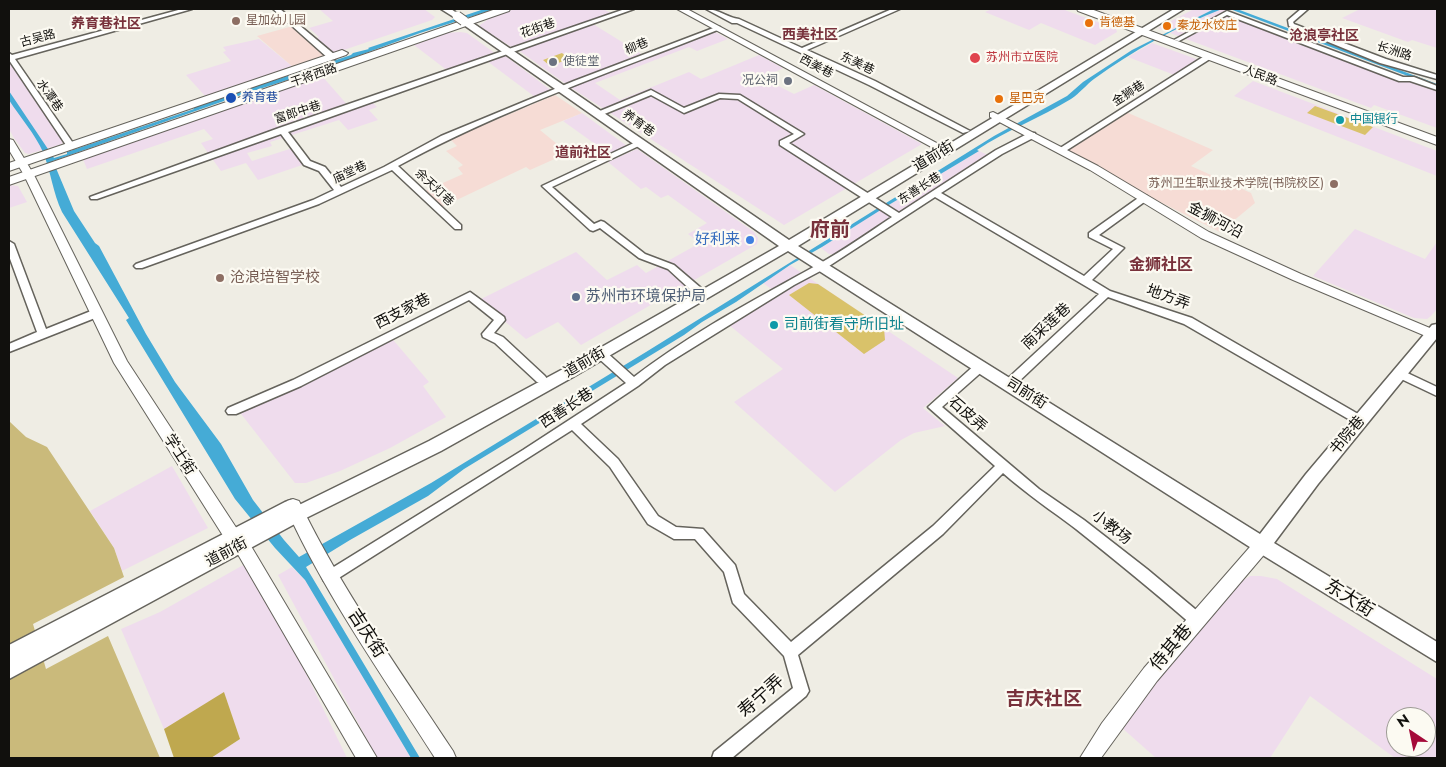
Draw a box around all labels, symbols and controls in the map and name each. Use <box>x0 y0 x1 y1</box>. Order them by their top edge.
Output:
place label: 星加幼儿园 <box>246 14 306 28</box>
marker: 星加幼儿园 <box>230 15 242 27</box>
street label: 花街巷 <box>519 16 557 42</box>
place label: 肯德基 <box>1099 16 1135 30</box>
district label: 养育巷社区 <box>71 17 141 33</box>
marker: 肯德基 <box>1083 17 1095 29</box>
place label: 秦龙水饺庄 <box>1177 19 1237 33</box>
marker: 秦龙水饺庄 <box>1161 20 1173 32</box>
street label: 古吴路 <box>19 27 57 51</box>
district label: 西美社区 <box>782 28 838 44</box>
district label: 沧浪亭社区 <box>1289 29 1359 45</box>
street label: 柳巷 <box>623 36 651 58</box>
street label: 长洲路 <box>1375 40 1413 64</box>
street label: 东美巷 <box>838 50 876 78</box>
marker: 苏州市立医院 <box>968 51 982 65</box>
place label: 苏州市立医院 <box>986 51 1058 65</box>
street label: 西美巷 <box>797 52 835 82</box>
place label: 使徒堂 <box>563 55 599 69</box>
marker: 使徒堂 <box>547 56 559 68</box>
street label: 干将西路 <box>289 61 339 91</box>
street label: 人民路 <box>1241 63 1279 89</box>
place label: 况公祠 <box>742 74 778 88</box>
marker: 况公祠 <box>782 75 794 87</box>
street label: 水潭巷 <box>33 77 65 115</box>
street label: 金狮巷 <box>1110 78 1148 110</box>
marker: 养育巷 <box>224 91 238 105</box>
place label: 养育巷 <box>242 91 278 105</box>
place label: 星巴克 <box>1009 92 1045 106</box>
marker: 星巴克 <box>993 93 1005 105</box>
street label: 富郎中巷 <box>273 99 323 127</box>
street label: 养育巷 <box>619 108 657 140</box>
place label: 中国银行 <box>1350 113 1398 127</box>
marker: 中国银行 <box>1334 114 1346 126</box>
street label: 道前街 <box>910 138 958 176</box>
district label: 道前社区 <box>555 146 611 162</box>
street label: 庙堂巷 <box>331 159 369 187</box>
street label: 余天灯巷 <box>412 166 456 210</box>
street label: 东善长巷 <box>896 170 944 208</box>
place label: 苏州卫生职业技术学院(书院校区) <box>1149 177 1324 191</box>
marker: 苏州卫生职业技术学院(书院校区) <box>1328 178 1340 190</box>
street label: 金狮河沿 <box>1184 199 1246 243</box>
district label: 府前 <box>810 219 850 243</box>
place label: 好利来 <box>695 231 740 249</box>
marker: 好利来 <box>744 234 756 246</box>
district label: 金狮社区 <box>1129 256 1193 276</box>
place label: 沧浪培智学校 <box>230 269 320 287</box>
marker: 沧浪培智学校 <box>214 272 226 284</box>
street label: 地方弄 <box>1144 282 1192 314</box>
place label: 苏州市环境保护局 <box>586 288 706 306</box>
street label: 西支家巷 <box>372 290 434 334</box>
marker: 苏州市环境保护局 <box>570 291 582 303</box>
street label: 南采莲巷 <box>1019 300 1075 354</box>
place label: 司前街看守所旧址 <box>784 316 904 334</box>
marker: 司前街看守所旧址 <box>768 319 780 331</box>
street label: 道前街 <box>561 344 609 382</box>
street label: 司前街 <box>1002 374 1050 414</box>
street label: 西善长巷 <box>537 385 597 433</box>
street label: 石皮弄 <box>944 393 990 437</box>
street label: 书院巷 <box>1327 413 1369 459</box>
street label: 学士街 <box>159 431 199 479</box>
street label: 小教场 <box>1088 507 1134 549</box>
street label: 道前街 <box>203 534 251 572</box>
street label: 东大街 <box>1320 576 1378 622</box>
street label: 吉庆街 <box>342 605 390 663</box>
street label: 侍其巷 <box>1146 620 1198 676</box>
street label: 寿宁弄 <box>735 671 789 723</box>
district label: 吉庆社区 <box>1006 689 1082 711</box>
north arrow <box>1386 707 1436 757</box>
text: N <box>1393 709 1413 732</box>

